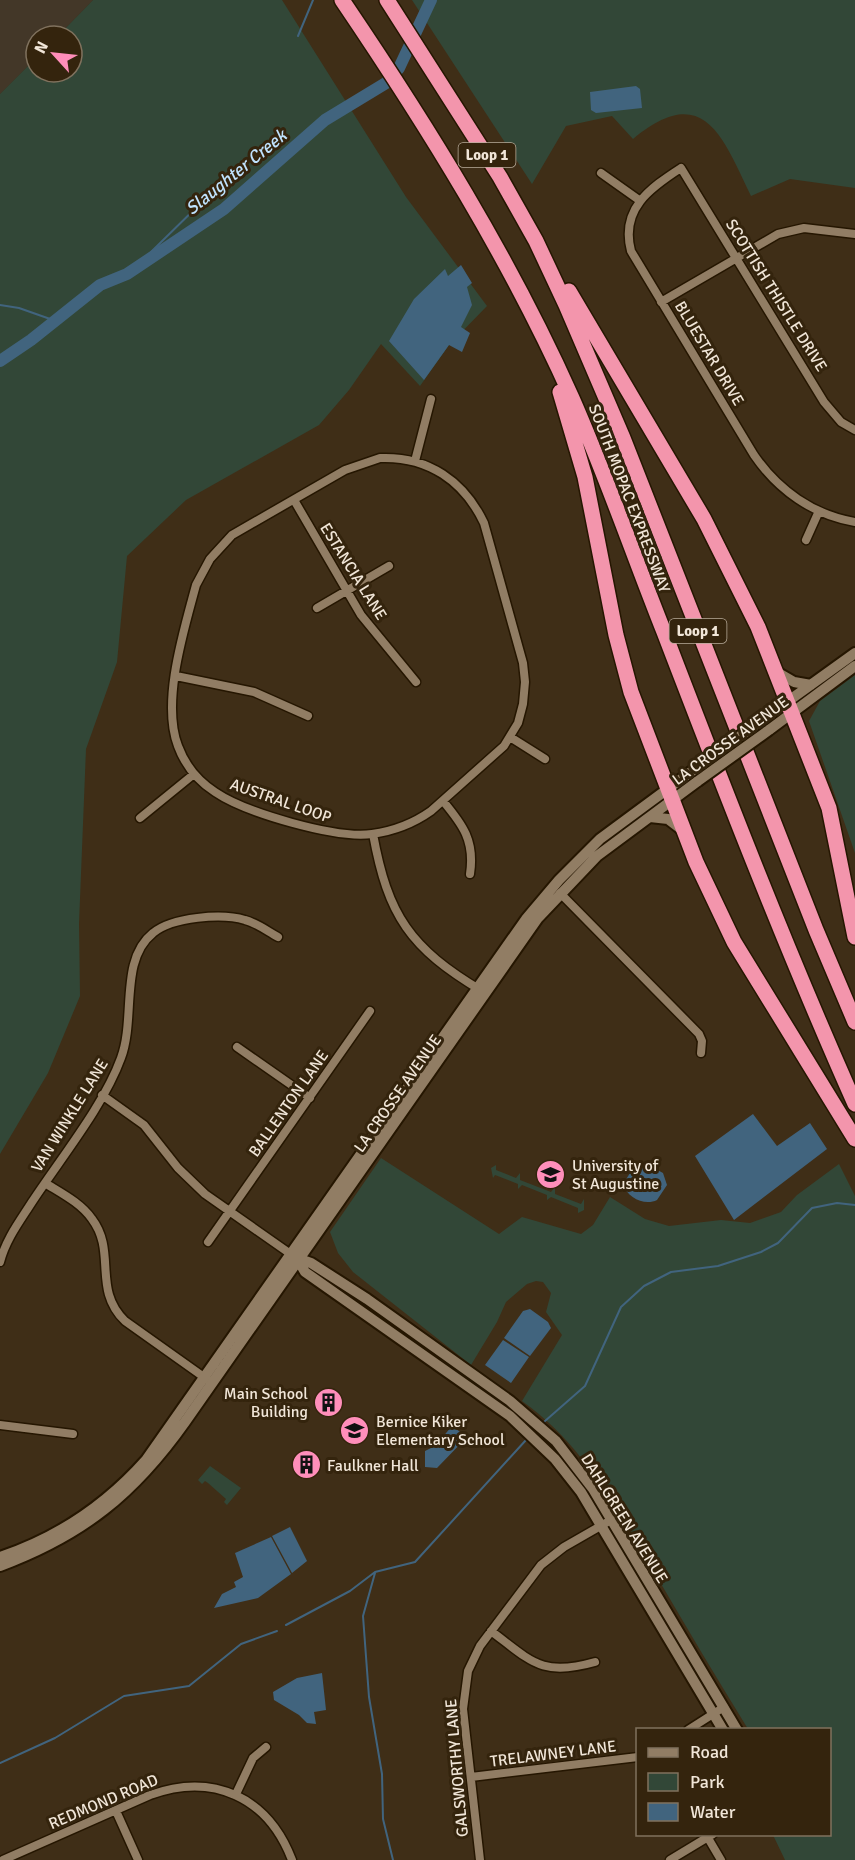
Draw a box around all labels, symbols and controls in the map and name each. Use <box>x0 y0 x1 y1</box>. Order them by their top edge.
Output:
north arrow <box>24 24 84 84</box>
text: N <box>30 38 53 57</box>
water label: Slaughter Creek <box>181 123 292 219</box>
road number: Loop 1 <box>458 143 516 167</box>
street label: SCOTTISH THISTLE DRIVE <box>721 216 831 375</box>
street label: BLUESTAR DRIVE <box>670 298 748 409</box>
street label: SOUTH MOPAC EXPRESSWAY <box>584 401 674 595</box>
street label: ESTANCIA LANE <box>315 519 391 624</box>
road number: Loop 1 <box>670 619 726 643</box>
street label: LA CROSSE AVENUE <box>668 692 793 790</box>
street label: AUSTRAL LOOP <box>227 774 334 828</box>
street label: LA CROSSE AVENUE <box>350 1031 446 1156</box>
street label: BALLENTON LANE <box>244 1046 333 1161</box>
street label: VAN WINKLE LANE <box>27 1055 113 1176</box>
place label: University of St Augustine <box>572 1156 659 1194</box>
school or university icon: University of St Augustine <box>535 1158 567 1190</box>
place label: Main School Building <box>224 1384 308 1422</box>
building icon: Main School Building <box>313 1386 345 1418</box>
place label: Bernice Kiker Elementary School <box>376 1412 505 1450</box>
school or university icon: Bernice Kiker Elementary School <box>339 1414 371 1446</box>
building icon: Faulkner Hall <box>290 1449 322 1481</box>
street label: DAHLGREEN AVENUE <box>576 1450 672 1587</box>
place label: Faulkner Hall <box>327 1456 419 1476</box>
street label: GALSWORTHY LANE <box>441 1698 473 1838</box>
legend <box>636 1728 831 1836</box>
street label: TRELAWNEY LANE <box>489 1736 617 1772</box>
text: Road <box>690 1741 729 1763</box>
street label: REDMOND ROAD <box>46 1770 161 1834</box>
text: Park <box>690 1771 725 1793</box>
text: Water <box>690 1801 736 1823</box>

